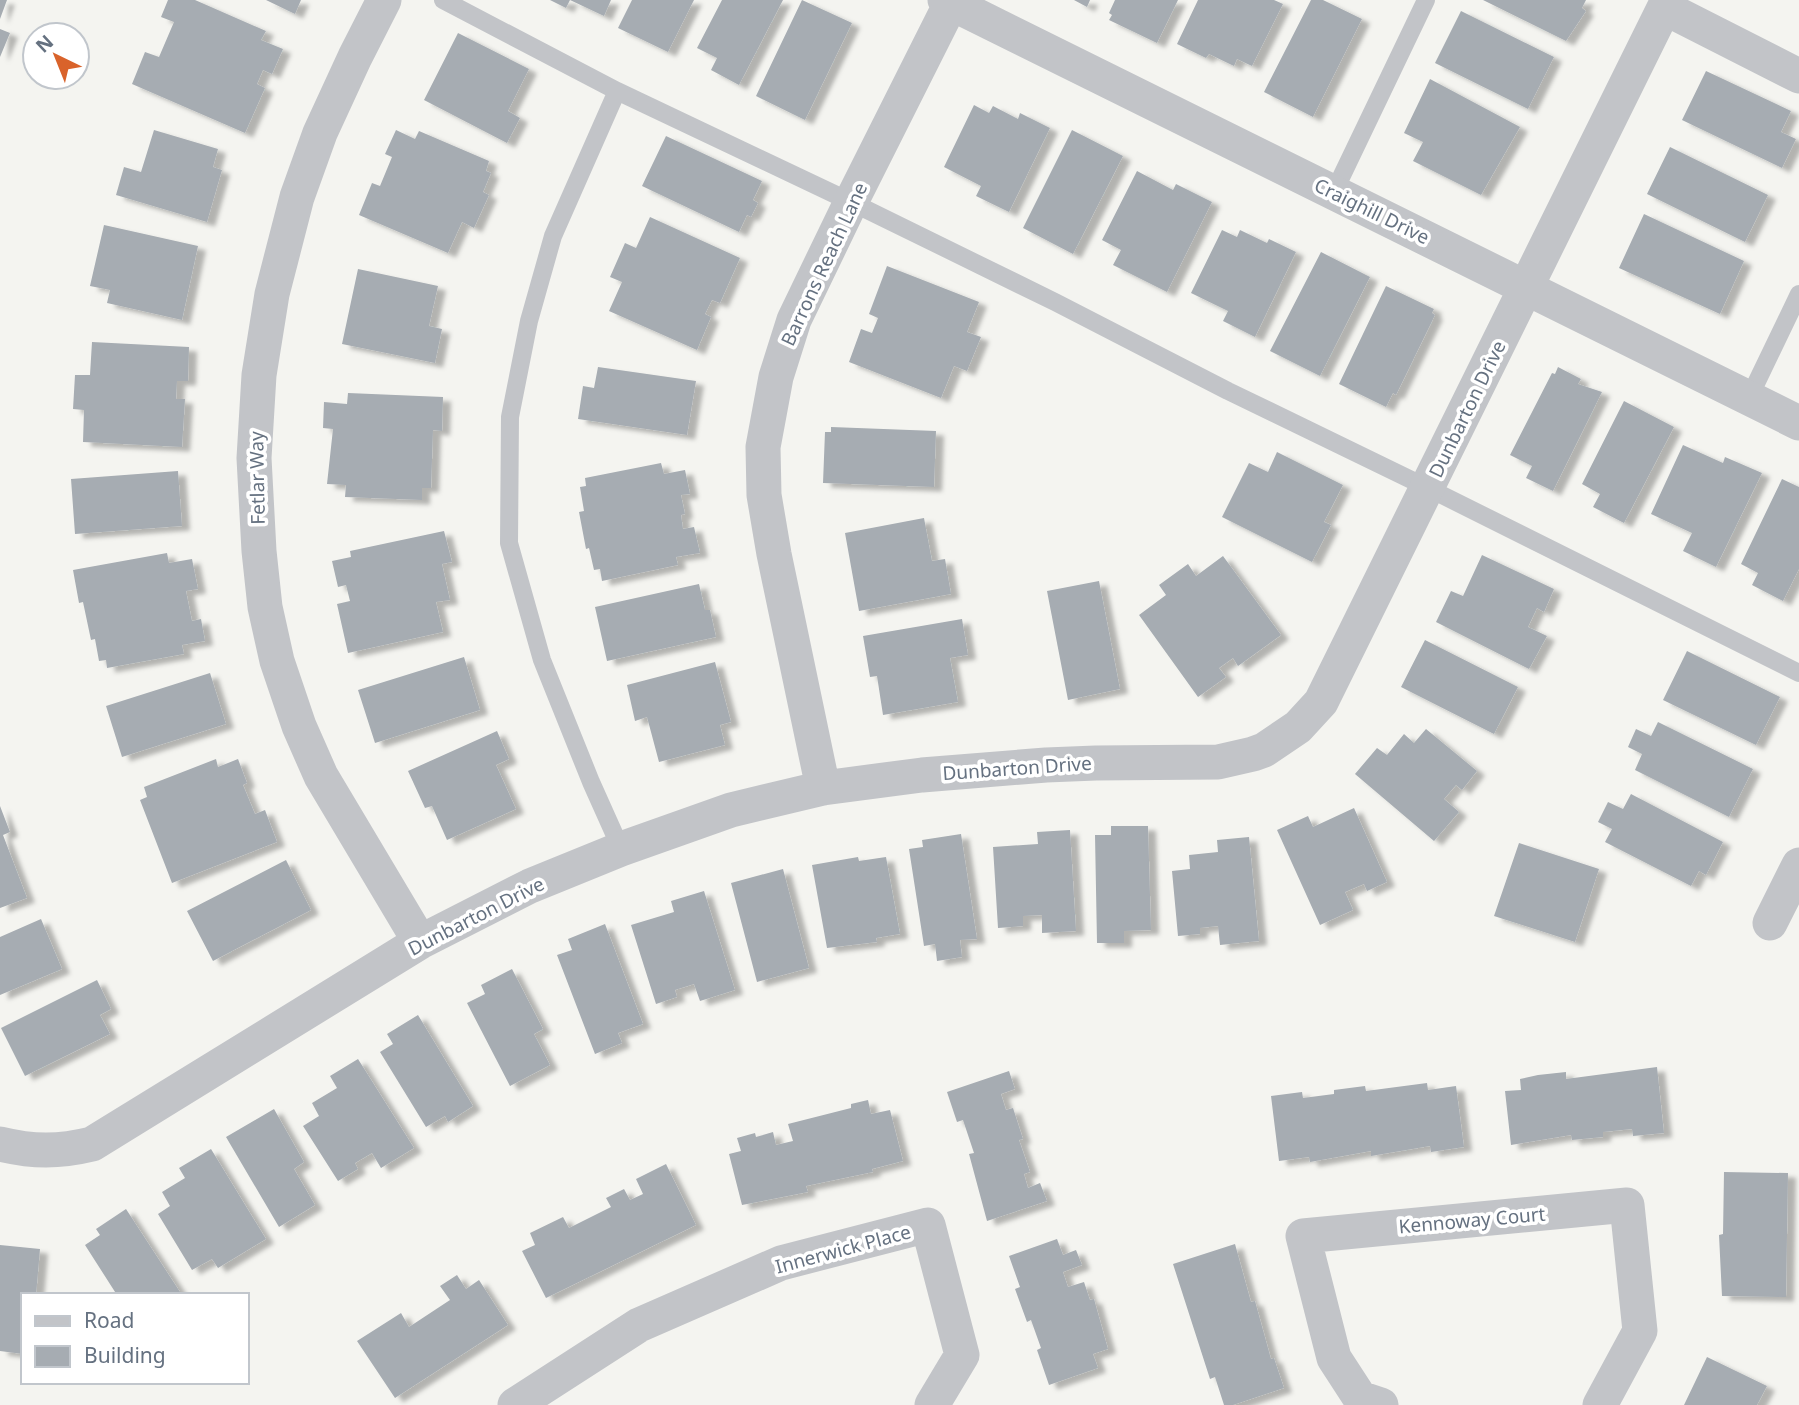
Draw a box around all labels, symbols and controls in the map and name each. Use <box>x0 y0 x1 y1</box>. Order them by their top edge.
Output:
north arrow <box>21 21 91 91</box>
text: N <box>30 29 59 58</box>
street label: Craighill Drive <box>1310 172 1434 250</box>
street label: Barrons Reach Lane <box>775 178 873 350</box>
street label: Dunbarton Drive <box>1423 336 1511 482</box>
street label: Fetlar Way <box>243 431 271 525</box>
street label: Dunbarton Drive <box>941 750 1093 786</box>
street label: Dunbarton Drive <box>403 870 549 962</box>
street label: Kennoway Court <box>1398 1201 1547 1239</box>
street label: Innerwick Place <box>772 1218 914 1280</box>
legend <box>21 1293 248 1384</box>
text: Road <box>84 1306 134 1334</box>
text: Building <box>84 1341 166 1369</box>

